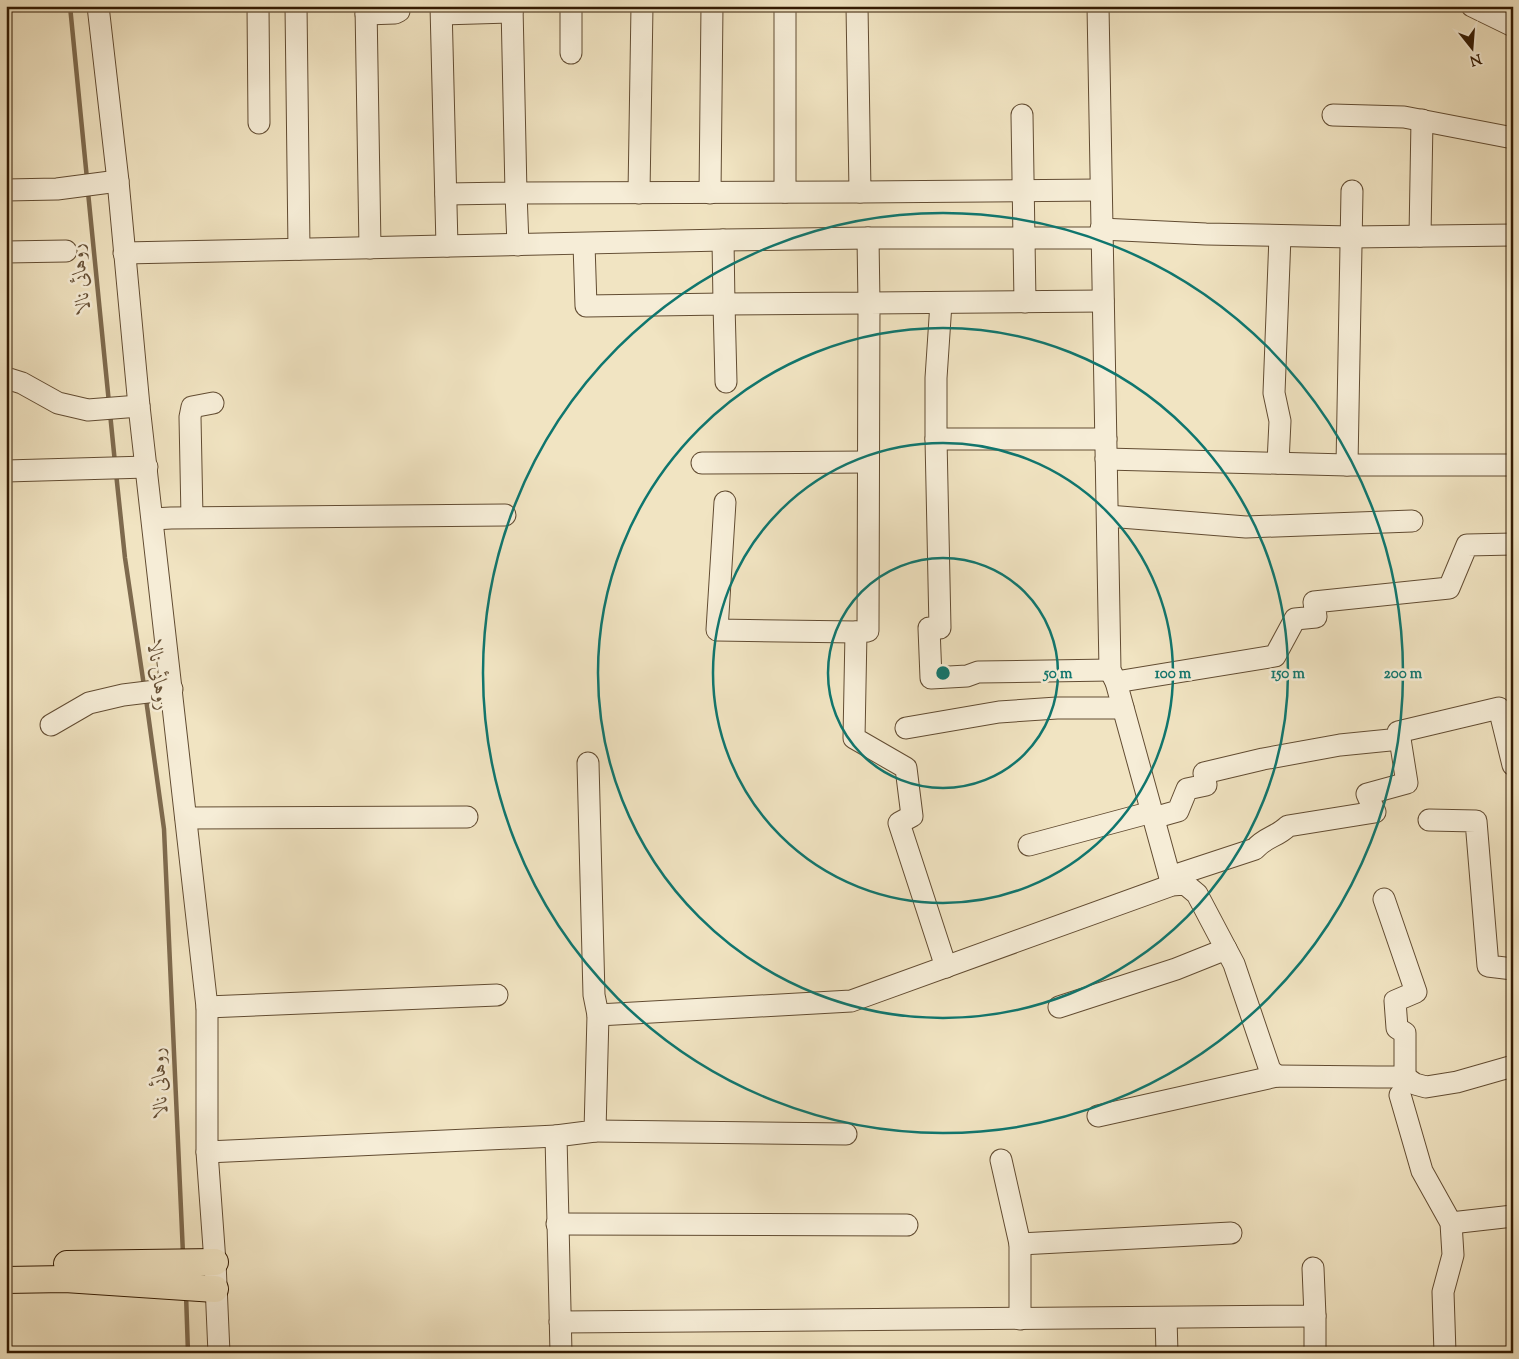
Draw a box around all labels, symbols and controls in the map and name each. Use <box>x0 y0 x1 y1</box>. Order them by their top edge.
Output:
north arrow <box>1446 22 1496 72</box>
text: N <box>1467 47 1483 70</box>
water label: روہائی نالا <box>64 242 100 315</box>
water label: روہائی نالا <box>138 638 176 713</box>
centre of rings <box>934 664 952 682</box>
text: 50 m <box>1043 664 1073 685</box>
text: 100 m <box>1155 664 1192 685</box>
text: 150 m <box>1271 664 1305 685</box>
text: 200 m <box>1384 664 1423 685</box>
water label: روہائی نالا <box>145 1046 177 1119</box>

